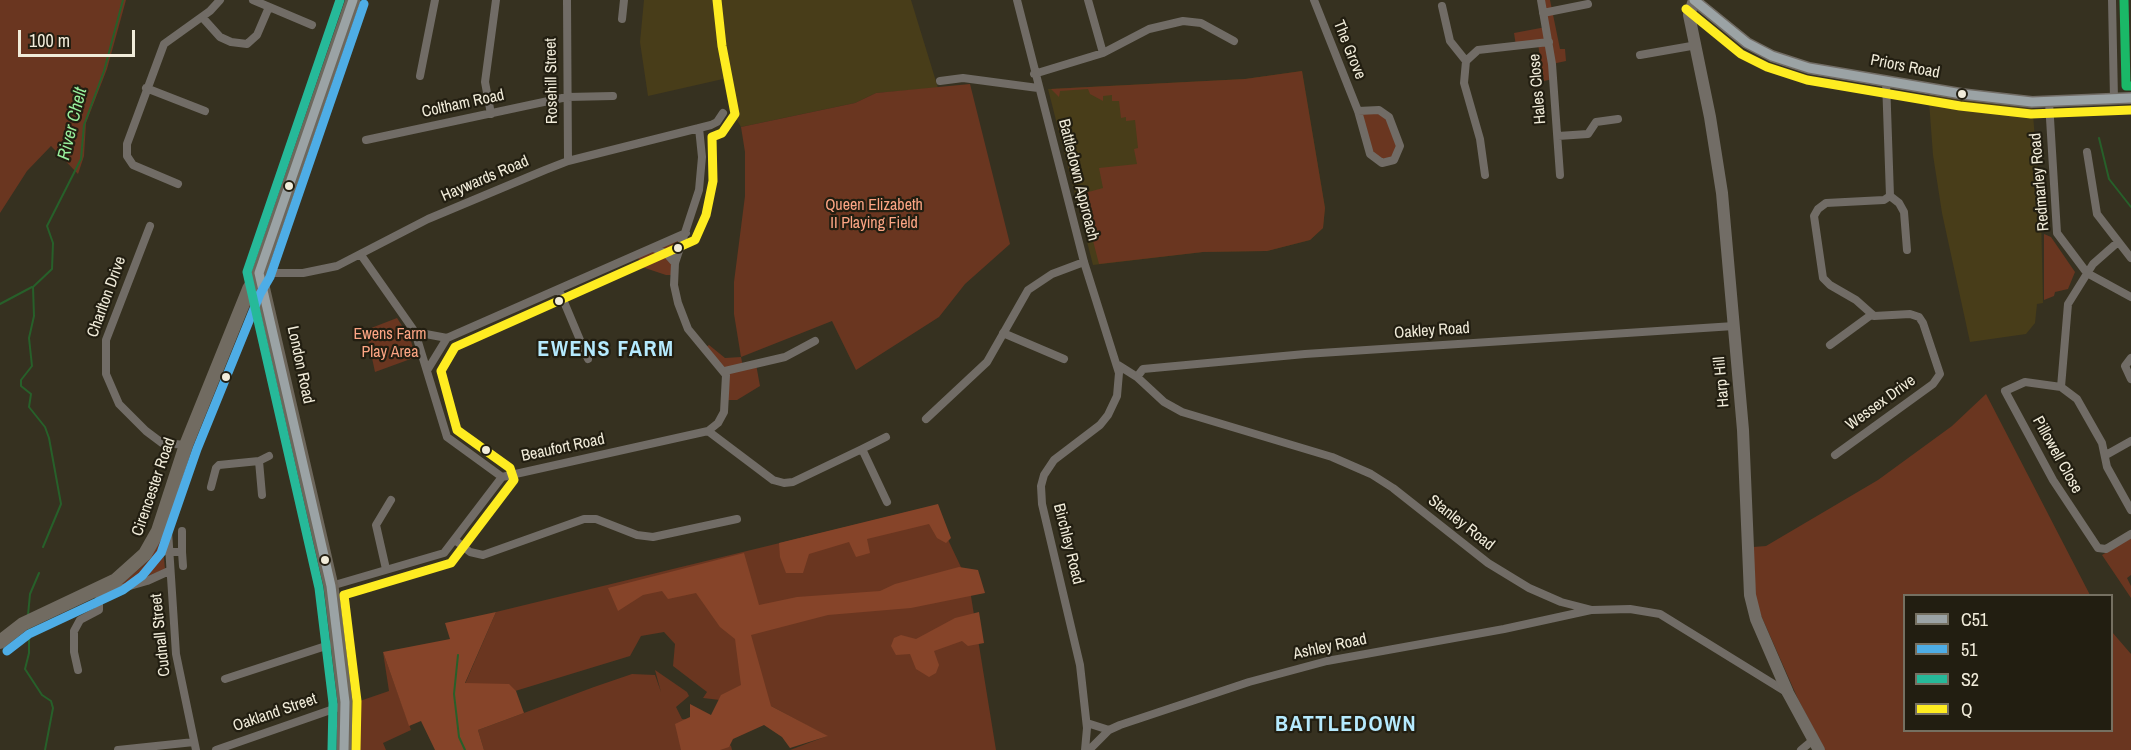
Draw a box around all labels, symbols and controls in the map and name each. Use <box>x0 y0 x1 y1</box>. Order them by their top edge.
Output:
scale bar <box>21 18 138 56</box>
street label: The Grove <box>1328 18 1370 82</box>
text: 100 m <box>29 28 70 53</box>
street label: Rosehill Street <box>542 38 562 124</box>
street label: Priors Road <box>1869 51 1941 83</box>
street label: Hales Close <box>1525 53 1551 125</box>
water label: River Chelt <box>54 86 92 162</box>
street label: Coltham Road <box>420 86 506 122</box>
unlabelled marker <box>1956 88 1968 100</box>
street label: Battledown Approach <box>1054 117 1102 243</box>
street label: Redmarley Road <box>2026 132 2054 232</box>
street label: Haywards Road <box>438 152 532 206</box>
unlabelled marker <box>283 180 295 192</box>
park label: Queen Elizabeth II Playing Field <box>825 196 923 234</box>
unlabelled marker <box>672 242 684 254</box>
street label: Charlton Drive <box>84 254 130 340</box>
unlabelled marker <box>553 295 565 307</box>
street label: Oakley Road <box>1394 319 1470 343</box>
street label: London Road <box>282 324 318 406</box>
park label: Ewens Farm Play Area <box>354 325 426 363</box>
district label: EWENS FARM <box>537 337 675 363</box>
street label: Harp Hill <box>1710 356 1734 408</box>
unlabelled marker <box>220 371 232 383</box>
street label: Wessex Drive <box>1842 371 1920 435</box>
street label: Pillowell Close <box>2028 413 2086 497</box>
street label: Beaufort Road <box>520 430 606 466</box>
street label: Cirencester Road <box>128 435 180 539</box>
unlabelled marker <box>480 444 492 456</box>
street label: Stanley Road <box>1424 491 1498 555</box>
street label: Birchley Road <box>1049 502 1087 586</box>
unlabelled marker <box>319 554 331 566</box>
street label: Cudnall Street <box>147 593 175 677</box>
legend <box>1903 594 2113 732</box>
text: C51 <box>1961 607 1988 632</box>
street label: Ashley Road <box>1292 630 1368 664</box>
text: 51 <box>1961 637 1977 662</box>
text: S2 <box>1961 667 1979 692</box>
street label: Oakland Street <box>230 690 320 736</box>
text: Q <box>1961 697 1972 722</box>
district label: BATTLEDOWN <box>1275 712 1417 738</box>

